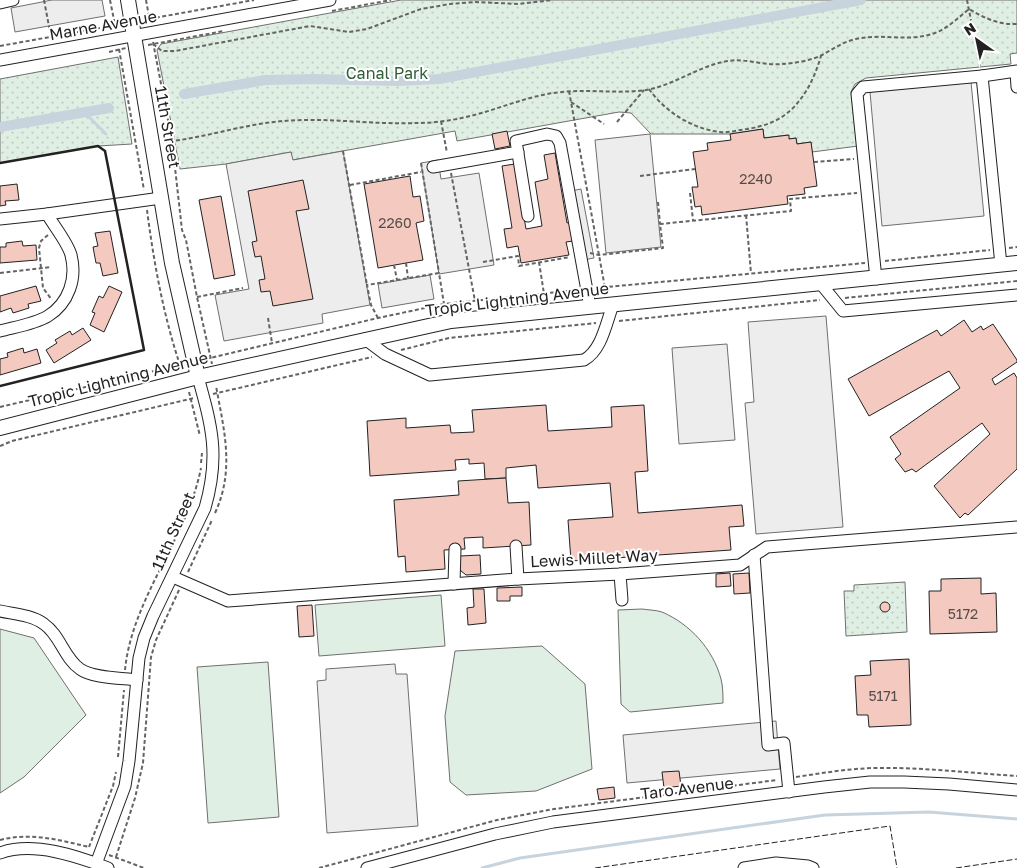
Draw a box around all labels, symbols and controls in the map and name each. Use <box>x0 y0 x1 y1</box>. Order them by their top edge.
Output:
street label: Marne Avenue <box>48 6 158 44</box>
north arrow <box>952 15 1002 65</box>
text: N <box>961 19 979 39</box>
park label: Canal Park <box>346 63 428 83</box>
street label: 11th Street <box>151 84 185 170</box>
house number: 2240 <box>739 170 773 187</box>
house number: 2260 <box>378 214 412 231</box>
street label: Tropic Lightning Avenue <box>424 278 610 320</box>
street label: Tropic Lightning Avenue <box>26 347 210 411</box>
street label: 11th Street <box>147 489 199 573</box>
street label: Lewis Millet Way <box>530 545 658 571</box>
house number: 5172 <box>948 605 978 622</box>
house number: 5171 <box>868 687 898 704</box>
street label: Taro Avenue <box>639 772 735 804</box>

